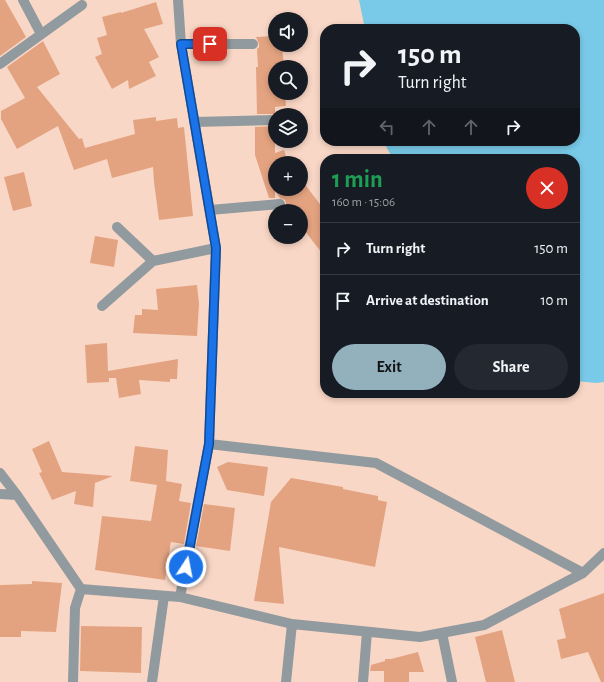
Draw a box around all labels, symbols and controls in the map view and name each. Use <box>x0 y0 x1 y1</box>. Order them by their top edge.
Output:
map controls <box>268 12 308 244</box>
button: sound <box>268 12 308 52</box>
pin <box>193 27 227 61</box>
icon: arrive <box>199 33 221 55</box>
icon: right <box>332 40 384 92</box>
text: 150 m <box>398 41 462 69</box>
button: search <box>268 60 308 100</box>
text: Turn right <box>398 74 467 92</box>
button: layers <box>268 108 308 148</box>
icon: left <box>376 116 398 138</box>
icon: ahead <box>418 116 440 138</box>
icon: ahead <box>460 116 482 138</box>
icon: right <box>502 116 524 138</box>
button: + <box>268 156 308 196</box>
button: close <box>526 167 568 209</box>
text: 1 min <box>332 168 383 192</box>
text: 160 m · 15:06 <box>332 196 395 209</box>
button: − <box>268 204 308 244</box>
icon: right <box>332 238 354 260</box>
text: Turn right <box>366 241 425 256</box>
text: 150 m <box>534 241 568 256</box>
icon: arrive <box>332 290 354 312</box>
text: Arrive at destination <box>366 293 489 308</box>
text: 10 m <box>540 293 568 308</box>
button: Exit <box>332 344 446 390</box>
button: Share <box>454 344 568 390</box>
position arrow <box>165 546 207 588</box>

